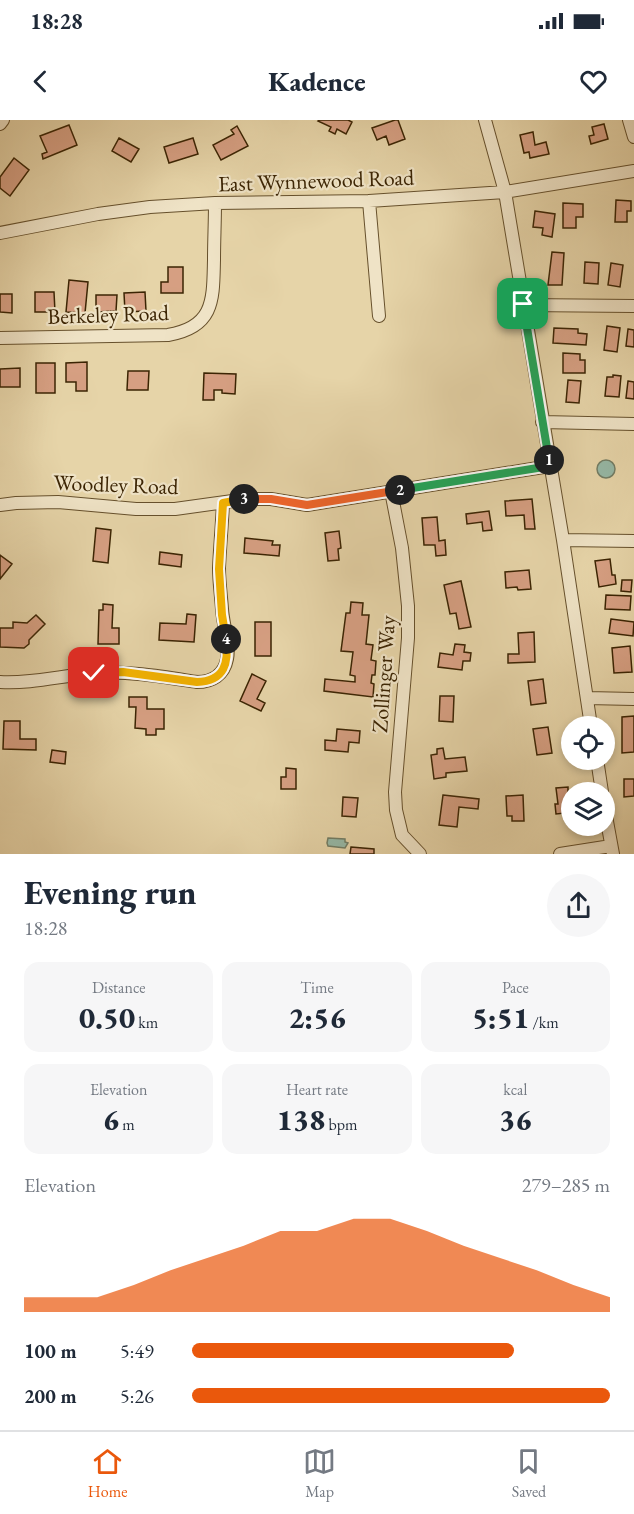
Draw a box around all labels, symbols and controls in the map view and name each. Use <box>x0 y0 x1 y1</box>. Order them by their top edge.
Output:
text: 18:28 <box>30 7 83 36</box>
text: Kadence <box>268 64 366 99</box>
icon: back <box>24 65 57 98</box>
icon: heart <box>577 65 610 98</box>
street label: East Wynnewood Road <box>217 163 415 198</box>
pin <box>497 278 548 329</box>
icon: arrive <box>506 287 539 320</box>
street label: Berkeley Road <box>47 298 170 331</box>
pin: 1 <box>534 445 564 475</box>
text: 1 <box>545 449 553 470</box>
street label: Woodley Road <box>53 468 180 501</box>
pin: 2 <box>385 475 415 505</box>
text: 2 <box>396 479 404 500</box>
pin: 3 <box>229 484 259 514</box>
text: 3 <box>240 488 248 509</box>
street label: Zollinger Way <box>365 614 402 734</box>
pin: 4 <box>211 624 241 654</box>
text: 4 <box>222 628 230 649</box>
pin <box>68 647 119 698</box>
icon: check <box>77 656 110 689</box>
map controls <box>561 716 615 836</box>
button: locate <box>561 716 615 770</box>
button: layers <box>561 782 615 836</box>
text: Evening run <box>24 871 196 914</box>
button: share <box>547 874 610 937</box>
text: 18:28 <box>24 915 67 941</box>
text: Distance <box>92 977 145 998</box>
text: Time <box>300 977 334 998</box>
text: Pace <box>502 977 529 998</box>
text: 0.50 <box>79 998 135 1037</box>
text: 2:56 <box>288 998 346 1037</box>
text: 5:51 <box>472 998 529 1037</box>
text: km <box>135 1012 158 1033</box>
text: /km <box>529 1012 559 1033</box>
text: Elevation <box>90 1079 147 1100</box>
text: Heart rate <box>286 1079 348 1100</box>
text: kcal <box>503 1079 527 1100</box>
text: 6 <box>103 1100 119 1139</box>
text: 138 <box>277 1100 325 1139</box>
text: 36 <box>499 1100 532 1139</box>
text: m <box>119 1114 135 1135</box>
text: bpm <box>325 1114 357 1135</box>
text: Elevation <box>24 1172 96 1198</box>
text: 279–285 m <box>522 1172 610 1198</box>
text: 100 m <box>24 1338 77 1364</box>
text: 5:49 <box>120 1338 154 1364</box>
text: 200 m <box>24 1383 77 1409</box>
text: 5:26 <box>120 1383 154 1409</box>
tab: Home <box>88 1445 127 1502</box>
tab: Map <box>303 1445 336 1502</box>
tab: Saved <box>512 1445 546 1502</box>

